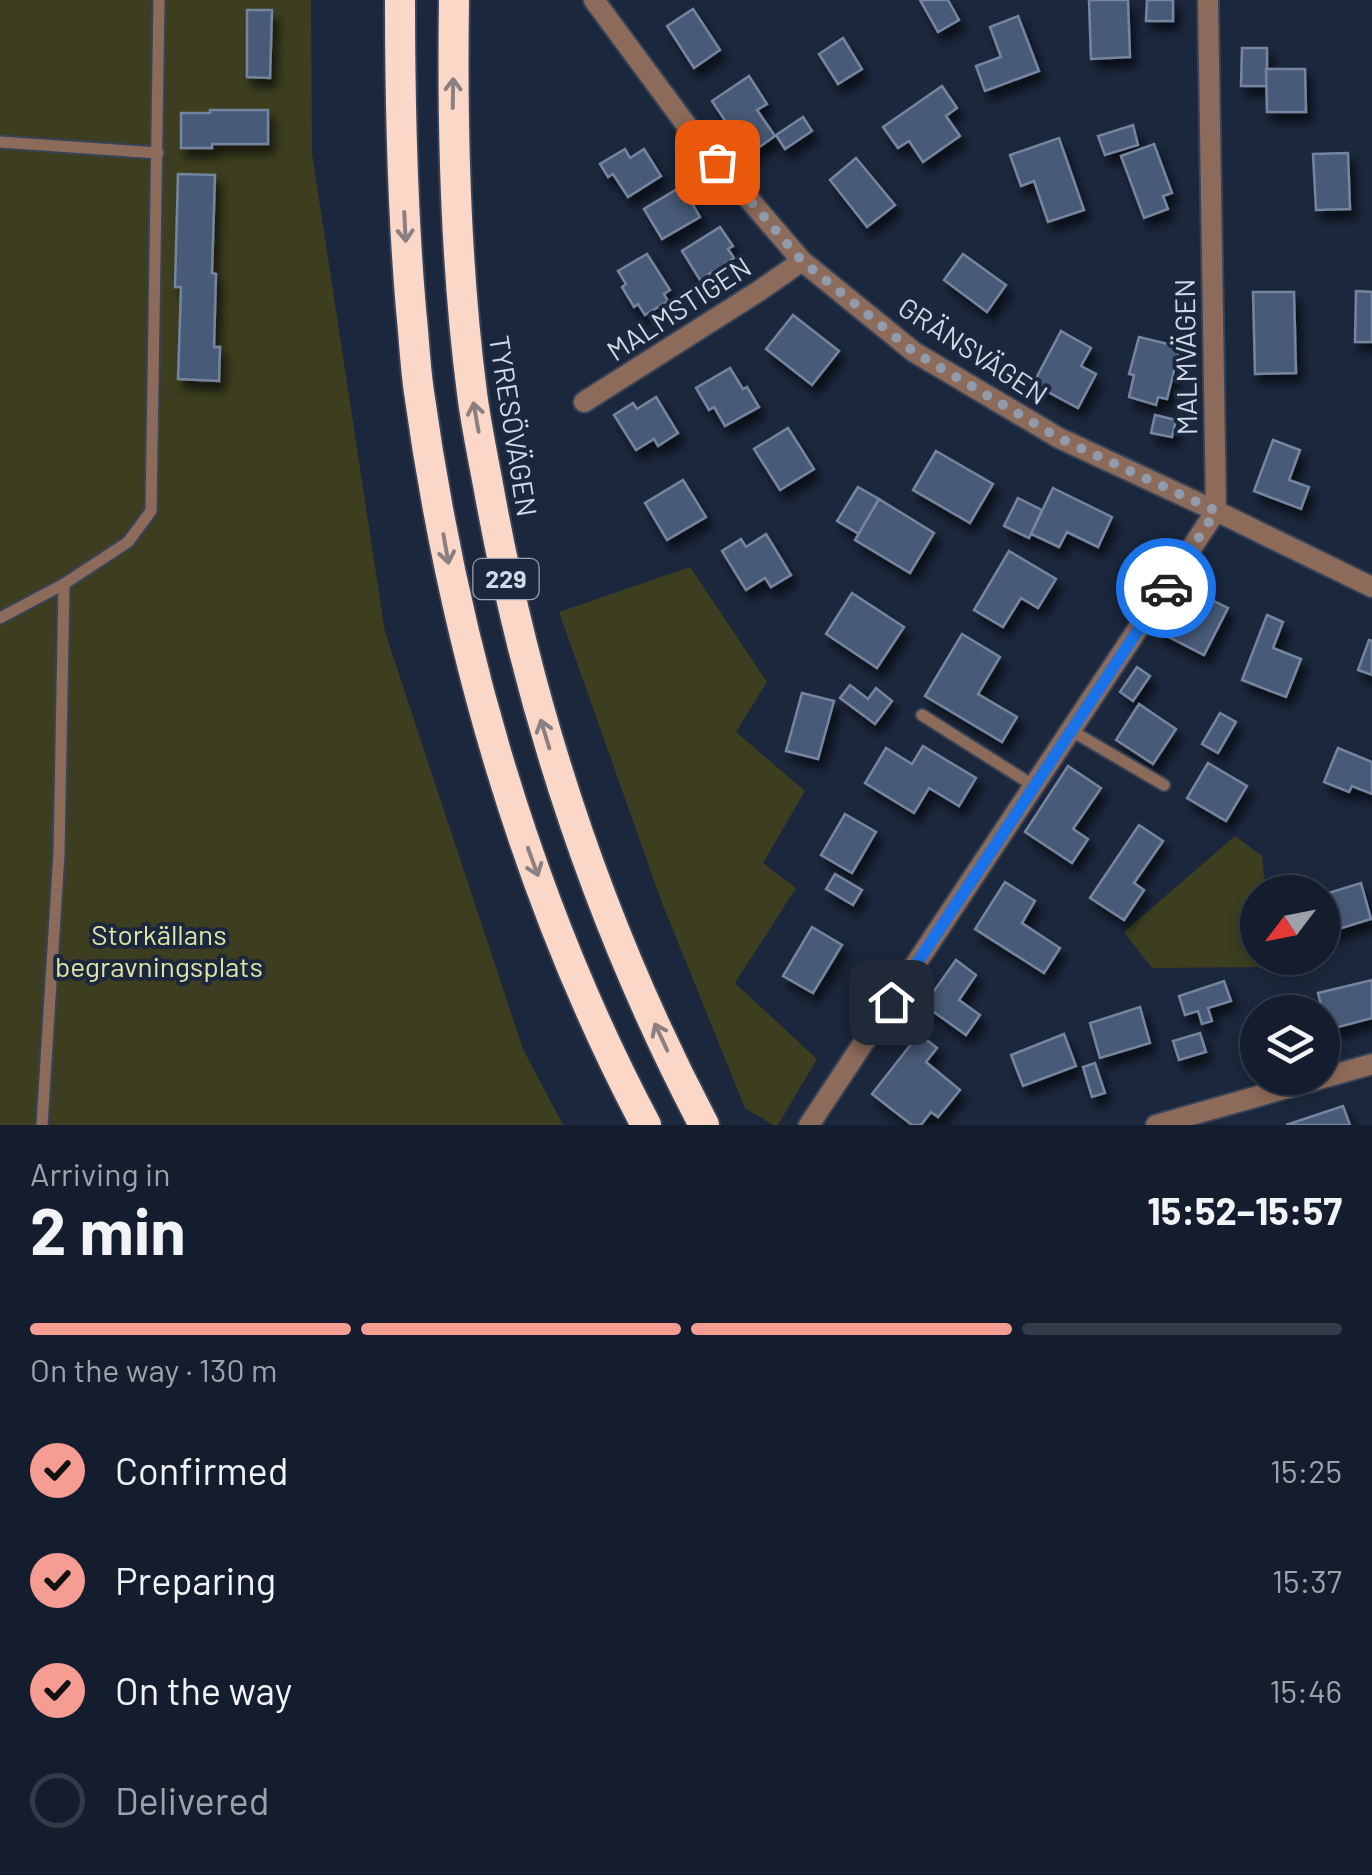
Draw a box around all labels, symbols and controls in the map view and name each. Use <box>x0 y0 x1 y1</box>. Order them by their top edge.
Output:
one-way arrow <box>443 78 462 110</box>
pin <box>675 120 760 205</box>
icon: bag <box>690 135 745 190</box>
one-way arrow <box>396 211 415 243</box>
street label: MALMSTIGEN <box>600 249 757 367</box>
street label: MALMVÄGEN <box>1167 278 1203 436</box>
street label: GRÄNSVÄGEN <box>893 289 1054 411</box>
street label: TYRESÖVÄGEN <box>483 333 545 519</box>
one-way arrow <box>466 401 485 434</box>
one-way arrow <box>437 532 456 565</box>
courier <box>1116 538 1216 638</box>
road number: 229 <box>474 559 538 599</box>
icon: car <box>1139 561 1194 616</box>
one-way arrow <box>535 719 553 751</box>
one-way arrow <box>525 846 543 877</box>
north arrow <box>1240 875 1340 975</box>
map controls <box>1240 875 1340 1095</box>
park label: Storkällans begravningsplats <box>55 917 263 983</box>
pin <box>849 960 934 1045</box>
icon: home <box>864 975 919 1030</box>
button: layers <box>1240 995 1340 1095</box>
one-way arrow <box>651 1023 670 1053</box>
text: Arriving in <box>30 1154 170 1192</box>
text: 15:52–15:57 <box>1147 1187 1342 1233</box>
text: 2 min <box>30 1190 186 1268</box>
text: On the way · 130 m <box>30 1350 277 1388</box>
icon: check <box>30 1443 85 1498</box>
text: Confirmed <box>115 1447 288 1493</box>
text: 15:25 <box>1270 1451 1342 1489</box>
icon: check <box>30 1553 85 1608</box>
text: Preparing <box>115 1557 276 1603</box>
text: 15:37 <box>1272 1561 1342 1599</box>
icon: check <box>30 1663 85 1718</box>
text: On the way <box>115 1667 292 1713</box>
text: 15:46 <box>1269 1671 1342 1709</box>
text: Delivered <box>115 1777 269 1823</box>

